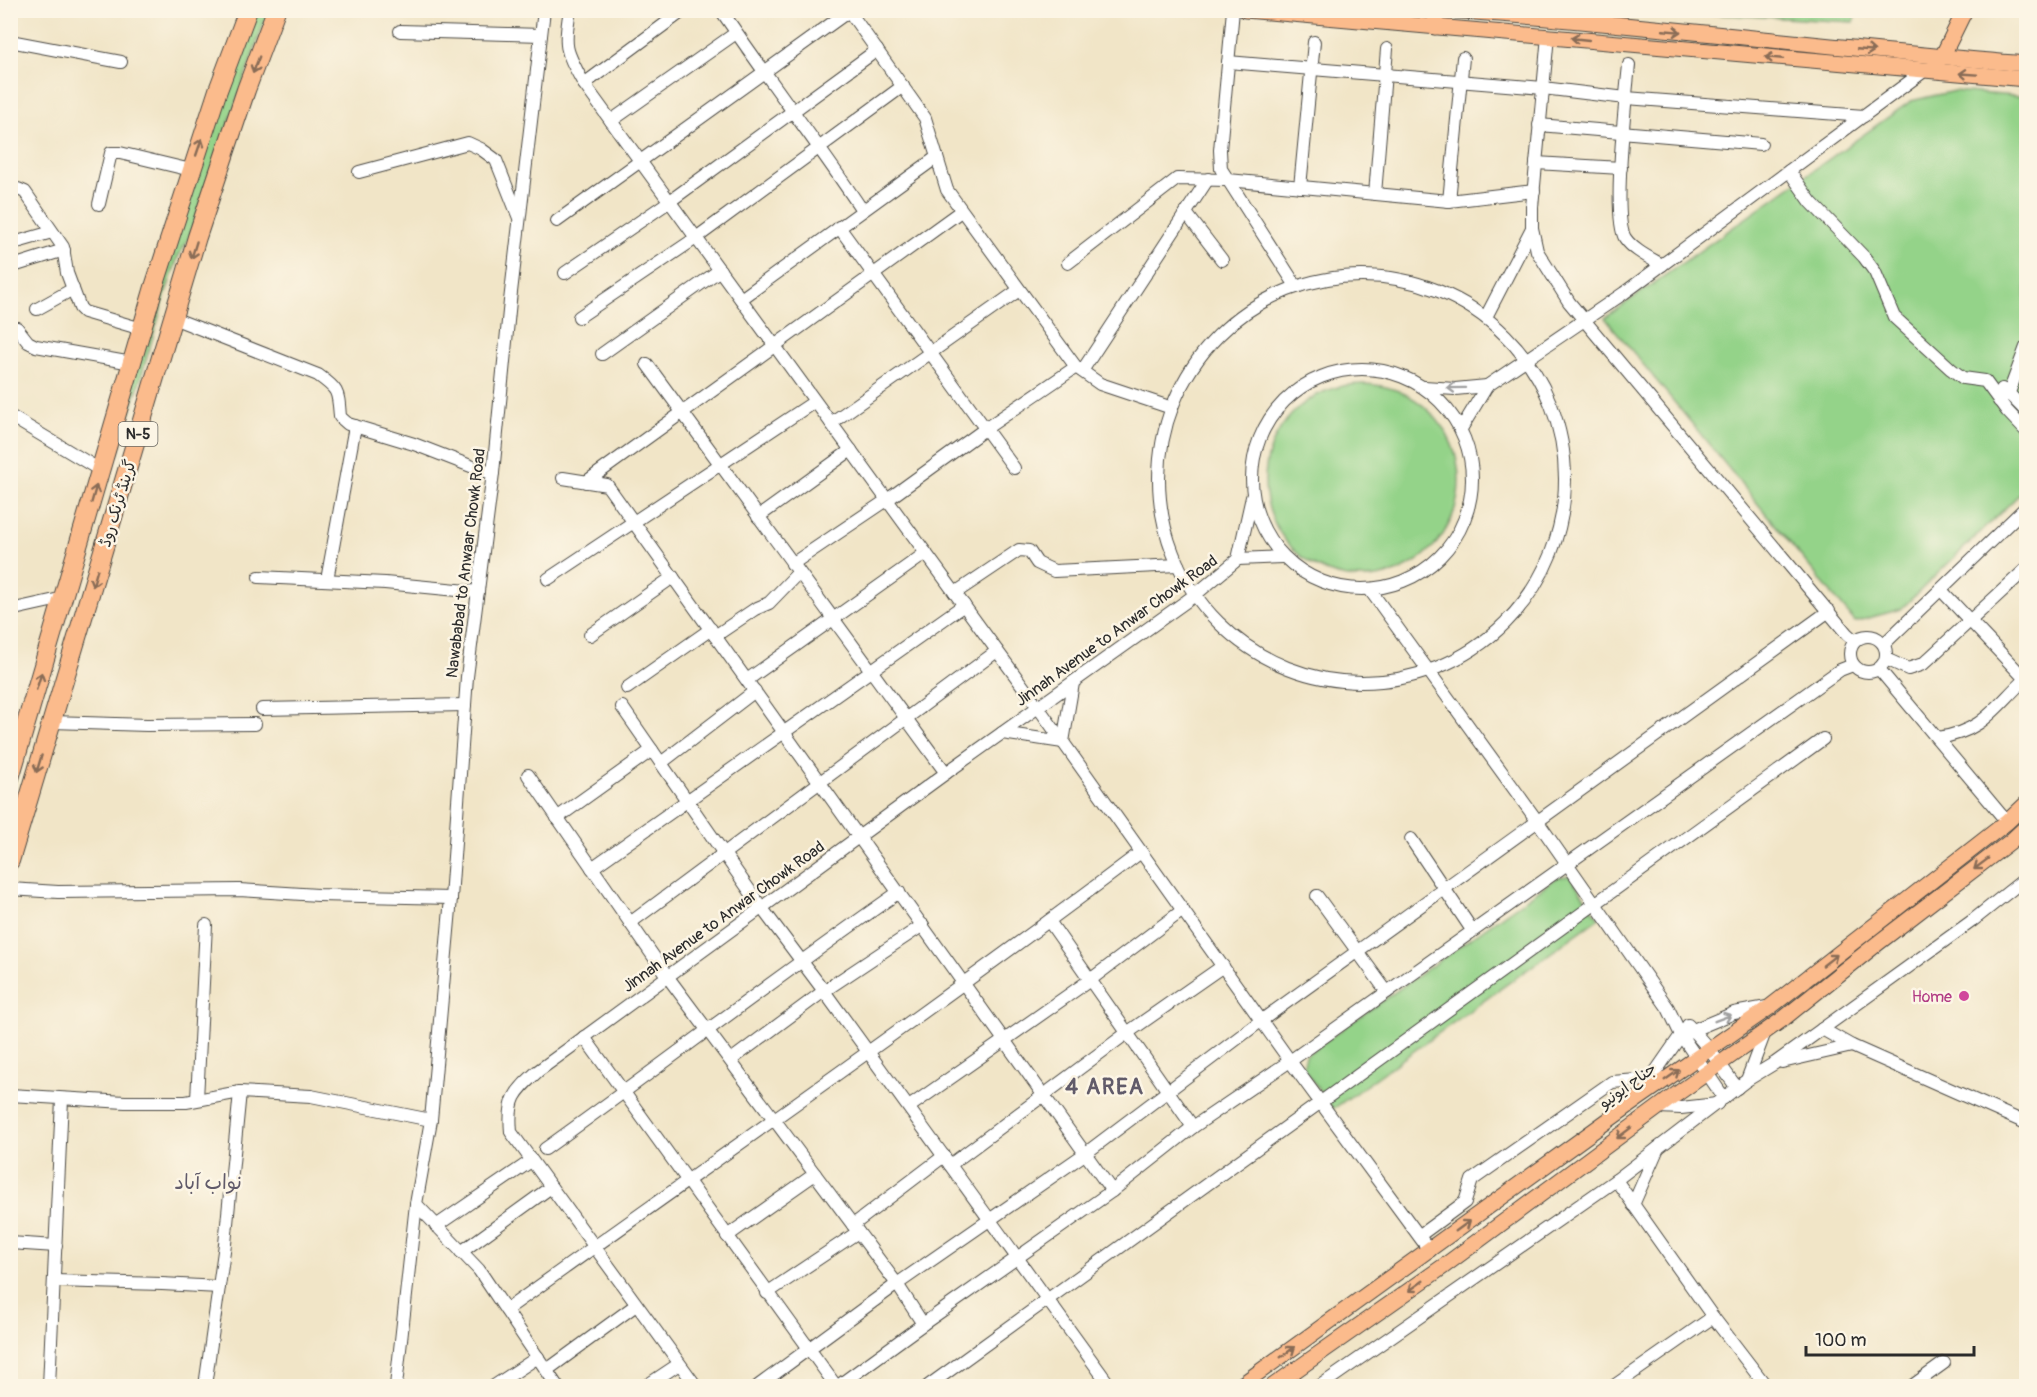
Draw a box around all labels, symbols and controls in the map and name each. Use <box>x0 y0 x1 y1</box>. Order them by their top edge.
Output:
one-way arrow <box>1662 26 1682 37</box>
one-way arrow <box>1570 33 1590 44</box>
one-way arrow <box>1856 45 1876 56</box>
one-way arrow <box>1764 52 1784 63</box>
one-way arrow <box>249 55 260 74</box>
one-way arrow <box>1959 69 1979 80</box>
one-way arrow <box>194 138 205 157</box>
one-way arrow <box>188 240 199 259</box>
one-way arrow <box>1446 382 1466 394</box>
road number: N-5 <box>118 422 158 446</box>
street label: Nawababad to Anwaar Chowk Road <box>442 447 490 679</box>
street label: گرینڈ ٹرنک روڈ <box>95 457 141 549</box>
one-way arrow <box>88 485 100 504</box>
street label: Jinnah Avenue to Anwar Chowk Road <box>1012 551 1221 711</box>
one-way arrow <box>89 568 100 587</box>
one-way arrow <box>34 672 45 691</box>
one-way arrow <box>33 754 44 773</box>
street label: Jinnah Avenue to Anwar Chowk Road <box>619 837 828 997</box>
one-way arrow <box>1974 858 1990 871</box>
one-way arrow <box>1821 954 1837 967</box>
place label: Home <box>1912 987 1952 1007</box>
marker: Home <box>1957 989 1971 1003</box>
one-way arrow <box>1713 1011 1732 1022</box>
street label: جناح ایونیو <box>1594 1058 1660 1114</box>
one-way arrow <box>1664 1069 1680 1081</box>
district label: 4 AREA <box>1065 1073 1145 1101</box>
one-way arrow <box>1616 1126 1632 1139</box>
district label: نواب آباد <box>174 1170 242 1195</box>
one-way arrow <box>1455 1220 1471 1232</box>
one-way arrow <box>1409 1280 1425 1292</box>
scale bar <box>1806 1319 1974 1357</box>
text: 100 m <box>1815 1329 1867 1352</box>
one-way arrow <box>1279 1346 1295 1359</box>

